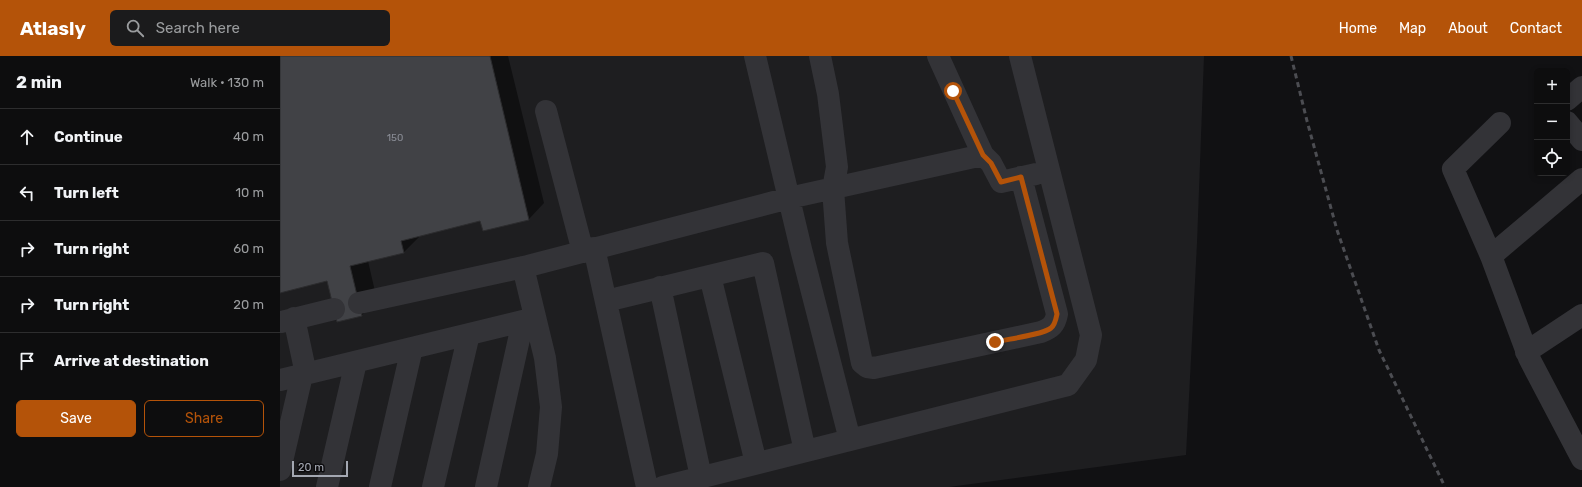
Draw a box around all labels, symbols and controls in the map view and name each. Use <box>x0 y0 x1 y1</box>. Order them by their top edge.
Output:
search box <box>110 10 390 46</box>
text: Atlasly <box>20 17 86 40</box>
icon: search <box>124 17 146 39</box>
text: Search here <box>156 19 240 37</box>
text: Home <box>1339 20 1377 37</box>
text: Map <box>1399 20 1426 37</box>
text: About <box>1448 20 1488 37</box>
text: Contact <box>1510 20 1562 37</box>
map controls <box>1534 68 1570 176</box>
button: + <box>1534 68 1570 104</box>
text: 2 min <box>16 72 62 92</box>
text: Walk · 130 m <box>190 75 264 90</box>
route start <box>944 82 962 100</box>
button: − <box>1534 104 1570 140</box>
icon: ahead <box>16 126 38 148</box>
text: Continue <box>54 128 123 146</box>
text: 40 m <box>233 129 264 144</box>
house number: 150 <box>387 132 403 144</box>
button: locate <box>1534 140 1570 176</box>
icon: left <box>16 182 38 204</box>
text: Turn left <box>54 184 119 202</box>
text: 10 m <box>235 185 264 200</box>
icon: right <box>16 238 38 260</box>
text: Turn right <box>54 240 129 258</box>
text: 60 m <box>233 241 264 256</box>
icon: right <box>16 294 38 316</box>
text: Turn right <box>54 296 129 314</box>
text: 20 m <box>233 297 264 312</box>
route end <box>986 333 1004 351</box>
icon: arrive <box>16 350 38 372</box>
text: Arrive at destination <box>54 352 209 370</box>
button: Save <box>16 400 136 437</box>
button: Share <box>144 400 264 437</box>
scale bar <box>292 459 348 478</box>
text: 20 m <box>298 461 324 474</box>

